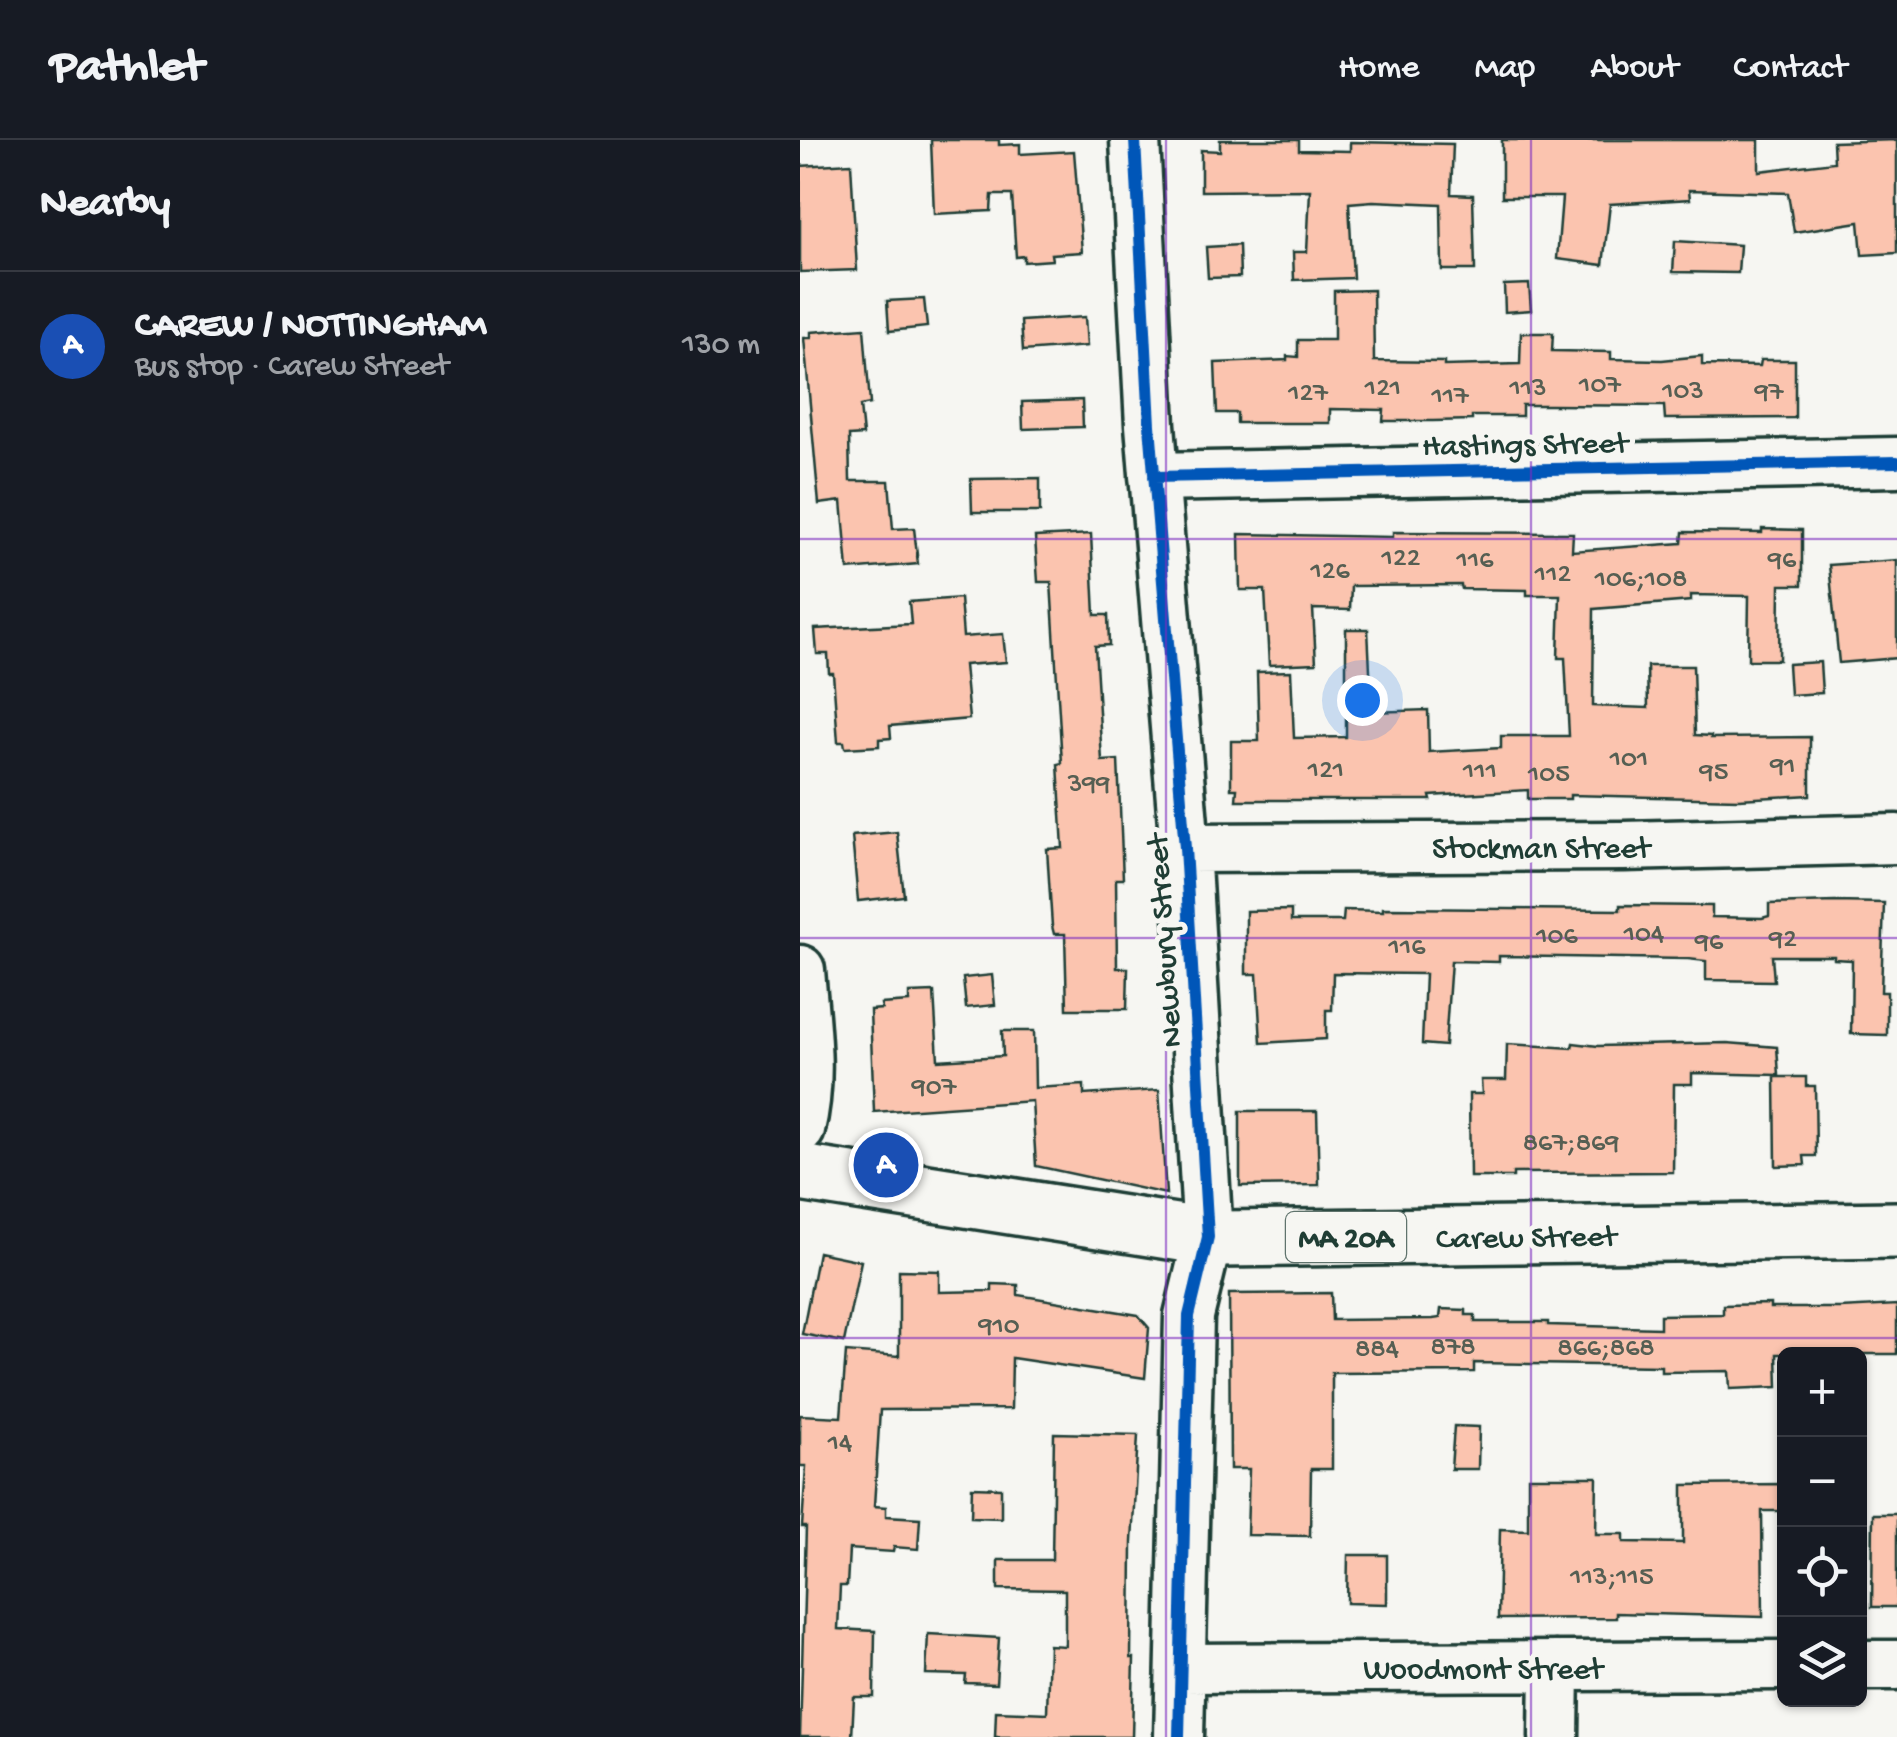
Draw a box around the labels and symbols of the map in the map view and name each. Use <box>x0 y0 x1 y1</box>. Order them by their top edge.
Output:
house number: 107 <box>1578 370 1622 403</box>
house number: 121 <box>1364 373 1401 406</box>
house number: 113 <box>1508 373 1547 406</box>
house number: 103 <box>1661 376 1704 409</box>
house number: 97 <box>1754 377 1785 410</box>
house number: 127 <box>1287 378 1329 411</box>
house number: 117 <box>1430 381 1470 414</box>
street label: Hastings Street <box>1422 426 1631 468</box>
house number: 122 <box>1381 543 1421 576</box>
house number: 116 <box>1456 545 1494 578</box>
house number: 96 <box>1767 545 1797 578</box>
house number: 126 <box>1309 556 1350 589</box>
house number: 112 <box>1534 559 1571 592</box>
house number: 106;108 <box>1594 564 1687 597</box>
your location <box>1337 675 1388 726</box>
house number: 101 <box>1609 744 1648 777</box>
house number: 91 <box>1769 751 1796 784</box>
house number: 121 <box>1307 755 1344 788</box>
house number: 111 <box>1462 756 1497 789</box>
house number: 95 <box>1699 757 1728 790</box>
house number: 105 <box>1527 759 1570 792</box>
house number: 399 <box>1067 769 1110 802</box>
street label: Newbury Street <box>1140 830 1193 1049</box>
street label: Stockman Street <box>1432 832 1653 870</box>
house number: 104 <box>1623 919 1664 952</box>
house number: 106 <box>1535 921 1579 954</box>
house number: 92 <box>1768 924 1797 957</box>
house number: 96 <box>1694 927 1724 960</box>
house number: 116 <box>1388 932 1426 965</box>
house number: 907 <box>911 1072 958 1105</box>
pin: A <box>854 1128 918 1202</box>
house number: 867;869 <box>1523 1128 1619 1161</box>
road number: MA 20A <box>1286 1212 1406 1262</box>
street label: Carew Street <box>1435 1219 1620 1261</box>
house number: 910 <box>977 1311 1020 1344</box>
house number: 878 <box>1430 1332 1476 1365</box>
house number: 866;868 <box>1557 1333 1655 1366</box>
house number: 884 <box>1355 1334 1399 1367</box>
house number: 14 <box>827 1428 852 1461</box>
house number: 113;115 <box>1569 1562 1654 1595</box>
street label: Woodmont Street <box>1363 1653 1606 1691</box>

